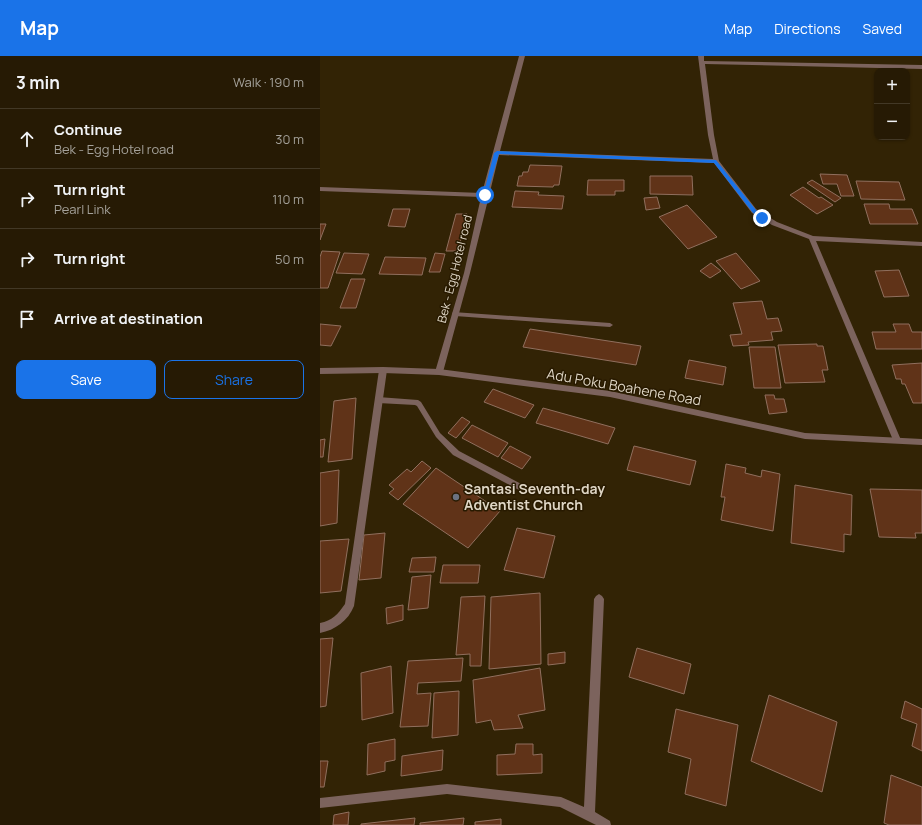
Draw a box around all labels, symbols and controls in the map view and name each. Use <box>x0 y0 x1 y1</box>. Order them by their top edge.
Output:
text: Map <box>20 15 59 41</box>
text: Map <box>724 19 752 38</box>
text: Directions <box>774 19 841 38</box>
text: Saved <box>863 19 902 38</box>
map controls <box>874 68 910 140</box>
button: + <box>874 68 910 104</box>
text: 3 min <box>16 71 60 94</box>
text: Walk · 190 m <box>233 73 304 91</box>
button: − <box>874 104 910 140</box>
text: Continue <box>54 119 122 140</box>
icon: ahead <box>16 128 38 150</box>
text: 30 m <box>275 130 304 148</box>
text: Bek - Egg Hotel road <box>54 140 174 158</box>
text: Turn right <box>54 179 125 200</box>
route start <box>476 186 494 204</box>
icon: right <box>16 188 38 210</box>
text: 110 m <box>272 190 304 208</box>
text: Pearl Link <box>54 200 111 218</box>
route end <box>753 209 771 227</box>
street label: Bek - Egg Hotel road <box>433 213 476 325</box>
icon: right <box>16 248 38 270</box>
text: Turn right <box>54 248 125 269</box>
text: 50 m <box>275 250 304 268</box>
icon: arrive <box>16 308 38 330</box>
text: Arrive at destination <box>54 308 203 329</box>
button: Save <box>16 360 156 399</box>
button: Share <box>164 360 304 399</box>
street label: Adu Poku Boahene Road <box>545 364 703 409</box>
place label: Santasi Seventh-day Adventist Church <box>464 479 605 514</box>
marker: Santasi Seventh-day Adventist Church <box>451 492 461 502</box>

